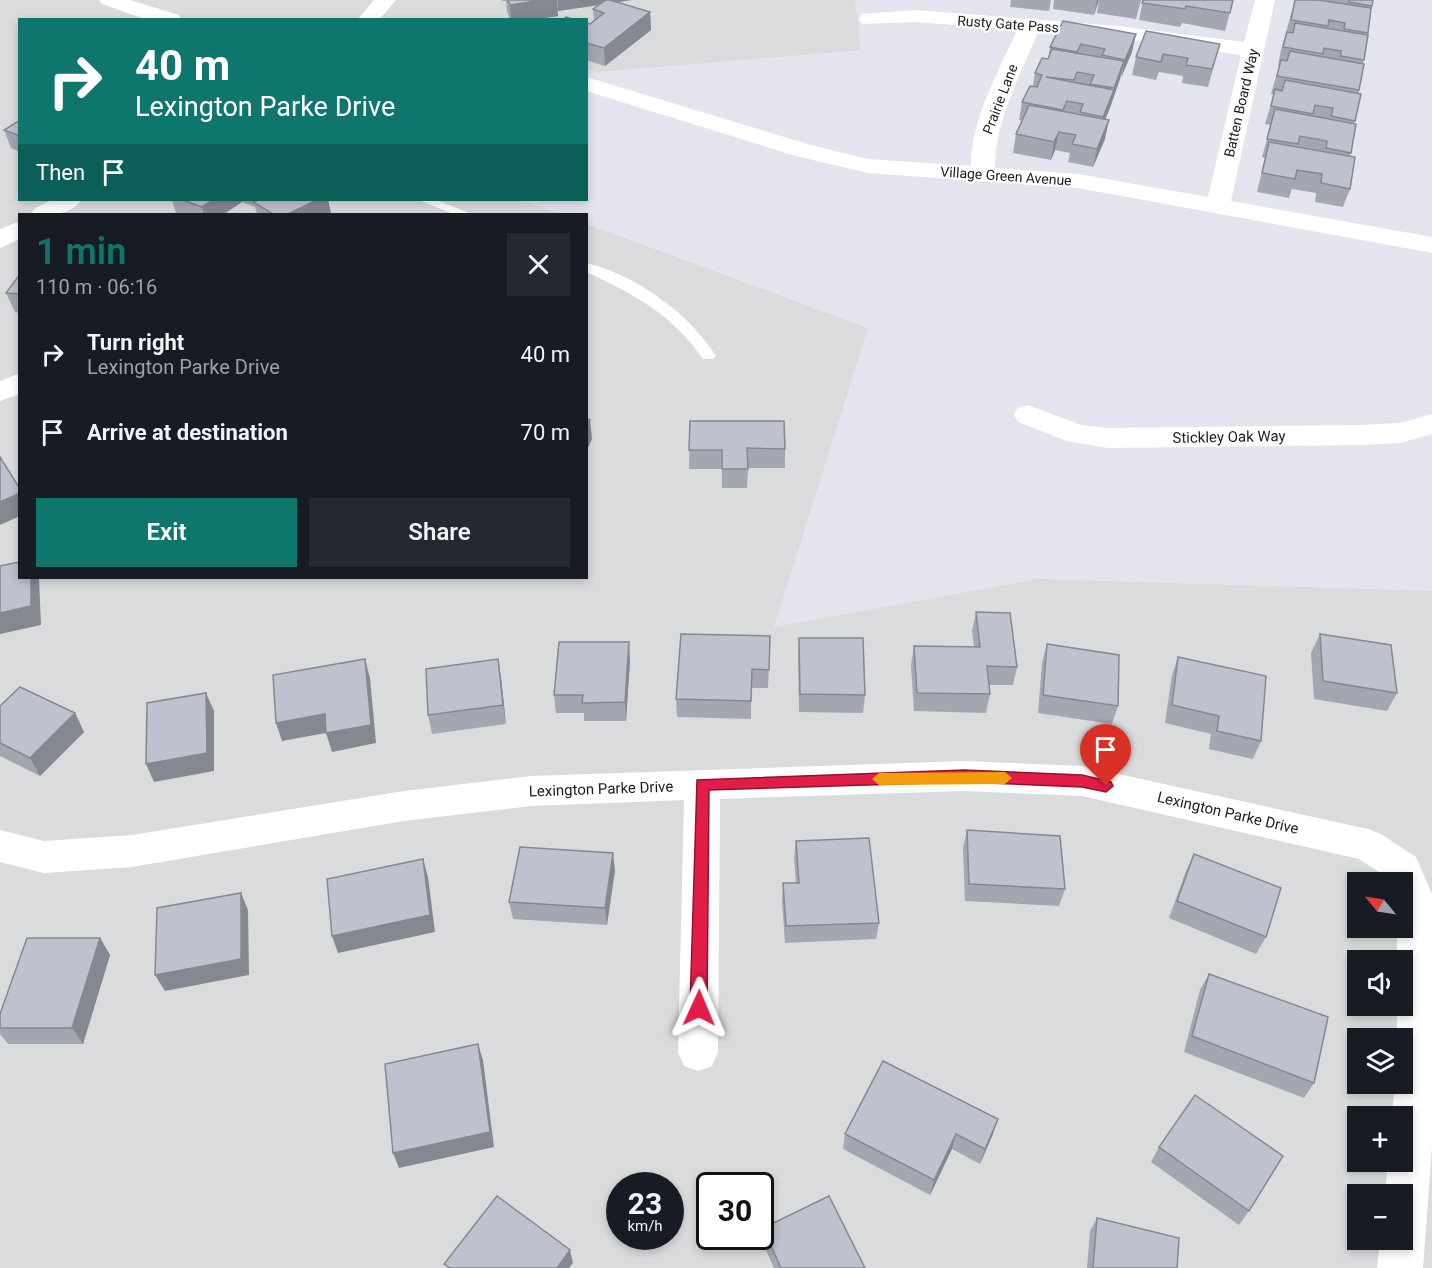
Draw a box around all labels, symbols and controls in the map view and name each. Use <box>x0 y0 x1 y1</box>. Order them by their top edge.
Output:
street label: Rusty Gate Pass <box>957 12 1059 36</box>
text: 40 m <box>135 41 230 90</box>
icon: right <box>36 42 114 120</box>
street label: Batten Board Way <box>1221 47 1261 159</box>
street label: Prairie Lane <box>979 62 1021 136</box>
text: Lexington Parke Drive <box>135 91 395 123</box>
icon: arrive <box>97 156 130 189</box>
text: Then <box>36 160 85 185</box>
street label: Village Green Avenue <box>940 163 1072 189</box>
text: 1 min <box>36 231 126 273</box>
button: close <box>507 233 570 296</box>
text: 110 m · 06:16 <box>36 275 157 299</box>
text: Turn right <box>87 330 184 355</box>
icon: right <box>36 338 69 371</box>
text: 40 m <box>521 342 570 367</box>
text: Lexington Parke Drive <box>87 355 280 379</box>
icon: arrive <box>36 416 69 449</box>
text: Arrive at destination <box>87 420 288 445</box>
text: 70 m <box>521 420 570 445</box>
street label: Stickley Oak Way <box>1172 427 1286 447</box>
button: Exit <box>36 498 297 567</box>
button: Share <box>309 498 570 567</box>
pin <box>1080 724 1131 786</box>
icon: arrive <box>1089 733 1122 766</box>
street label: Lexington Parke Drive <box>528 777 674 801</box>
street label: Lexington Parke Drive <box>1156 788 1301 838</box>
north arrow <box>1347 872 1413 938</box>
map controls <box>1347 872 1413 1250</box>
button: sound <box>1347 950 1413 1016</box>
position arrow <box>667 976 731 1040</box>
button: layers <box>1347 1028 1413 1094</box>
button: + <box>1347 1106 1413 1172</box>
speed limit sign: 30 <box>696 1172 774 1250</box>
button: − <box>1347 1184 1413 1250</box>
text: 23 <box>628 1186 662 1221</box>
text: km/h <box>627 1217 663 1235</box>

